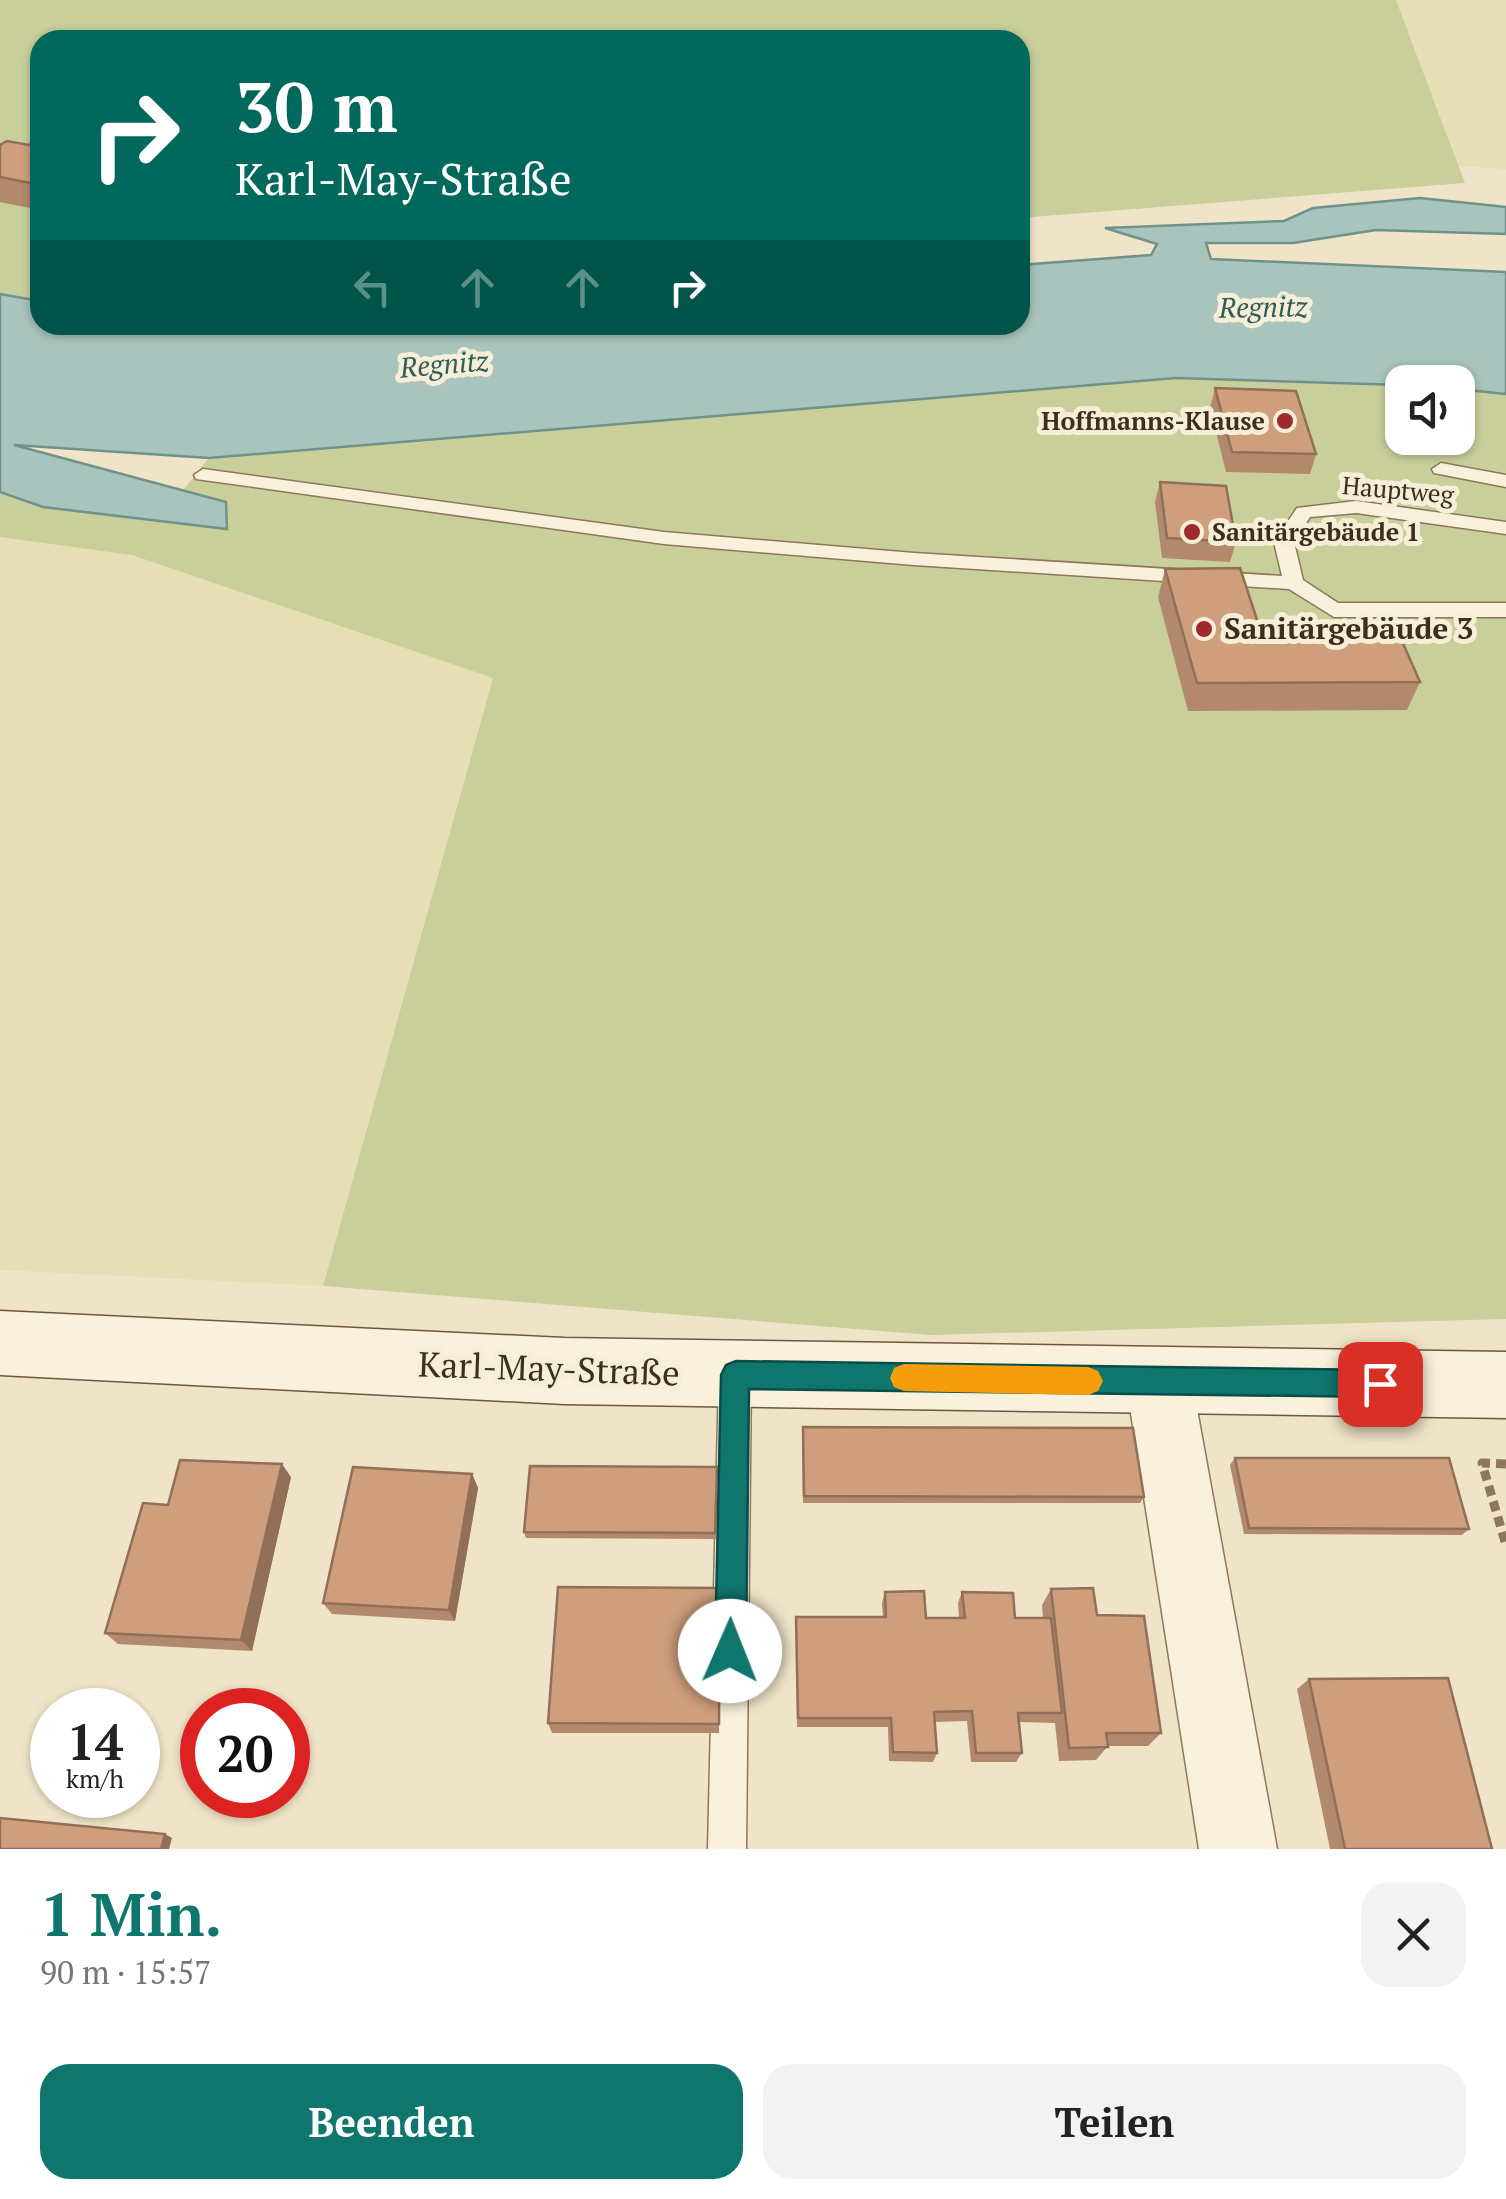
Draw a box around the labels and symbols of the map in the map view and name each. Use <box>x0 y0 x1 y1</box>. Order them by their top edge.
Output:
water label: Regnitz <box>1217 287 1308 326</box>
water label: Regnitz <box>397 341 490 386</box>
place label: Hoffmanns-Klause <box>1041 404 1265 437</box>
marker: Hoffmanns-Klause <box>1274 410 1296 432</box>
street label: Hauptweg <box>1341 468 1456 511</box>
place label: Sanitärgebäude 1 <box>1212 515 1420 548</box>
marker: Sanitärgebäude 1 <box>1181 521 1203 543</box>
place label: Sanitärgebäude 3 <box>1224 608 1474 648</box>
marker: Sanitärgebäude 3 <box>1193 618 1215 640</box>
street label: Karl-May-Straße <box>417 1340 681 1396</box>
pin <box>1338 1342 1423 1427</box>
position arrow <box>678 1599 782 1703</box>
speed limit sign: 20 <box>180 1688 310 1818</box>

